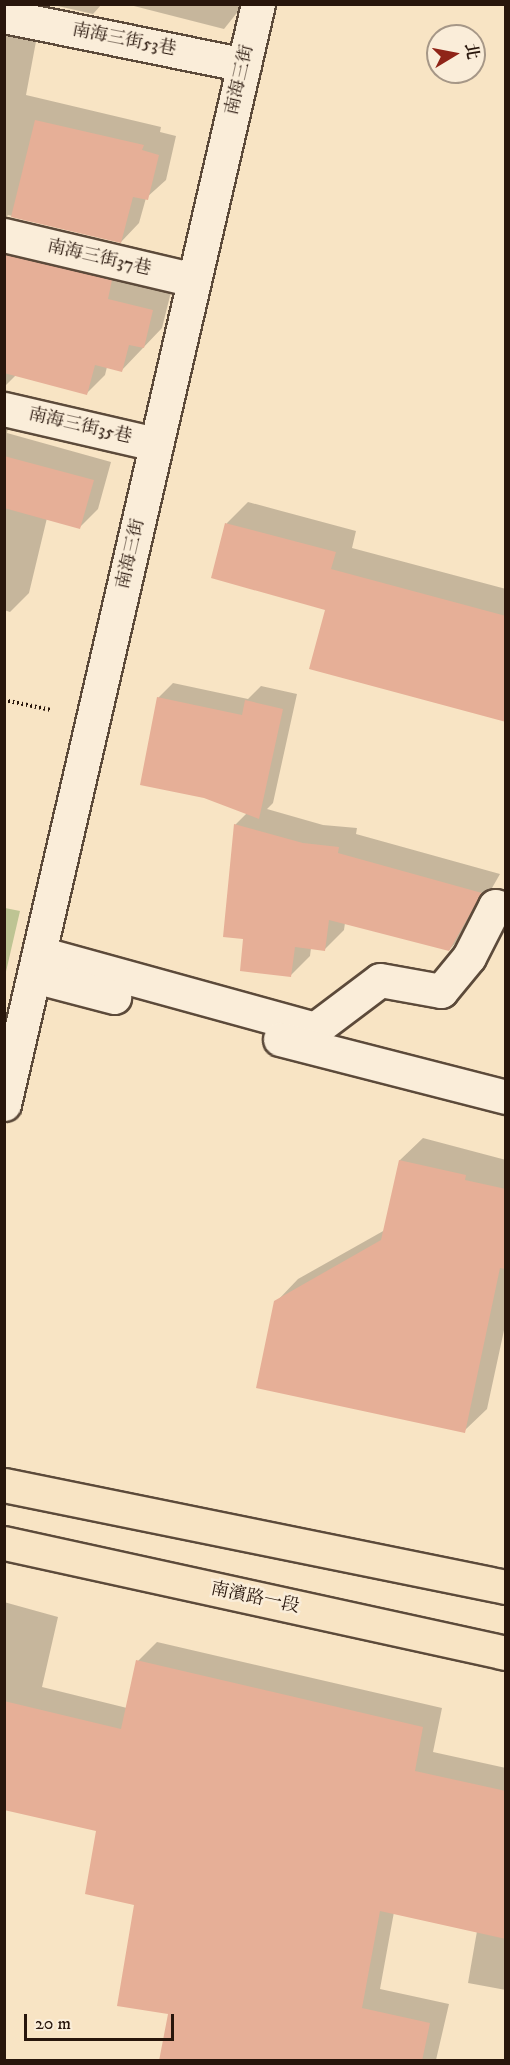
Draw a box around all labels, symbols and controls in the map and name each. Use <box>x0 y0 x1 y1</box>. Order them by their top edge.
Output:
street label: 南海三街53巷 <box>70 19 178 61</box>
north arrow <box>426 24 486 84</box>
street label: 南海三街 <box>221 42 259 118</box>
text: 北 <box>461 42 483 61</box>
street label: 南海三街37巷 <box>45 236 153 280</box>
street label: 南海三街35巷 <box>26 404 134 448</box>
street label: 南海三街 <box>112 516 150 592</box>
street label: 南濱路一段 <box>209 1578 301 1618</box>
scale bar <box>27 2002 177 2040</box>
text: 20 m <box>35 2013 71 2035</box>

